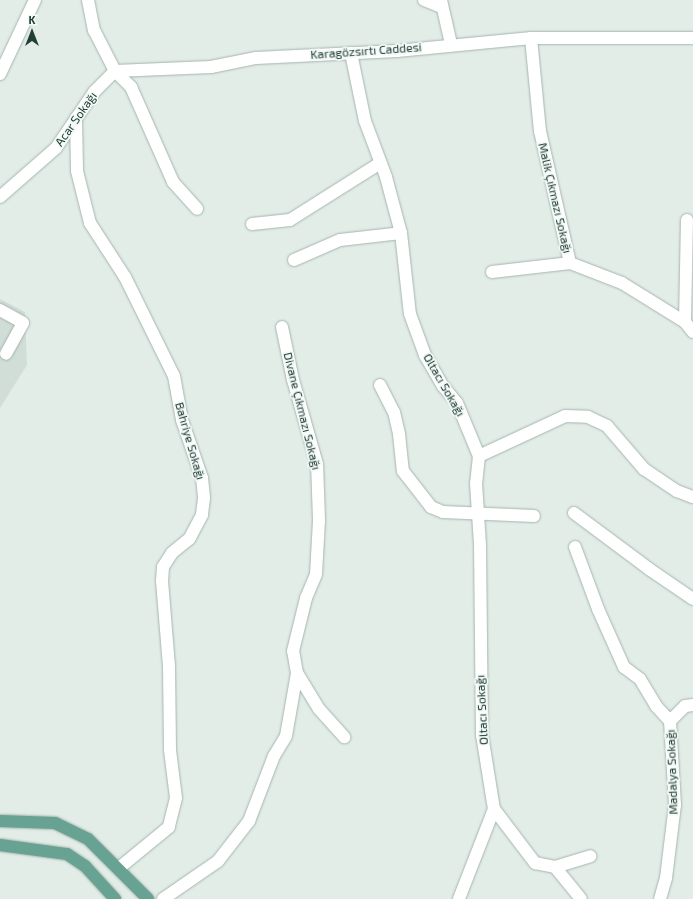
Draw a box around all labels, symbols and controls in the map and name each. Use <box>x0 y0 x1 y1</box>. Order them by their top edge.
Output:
north arrow <box>12 12 52 52</box>
text: K <box>29 13 35 26</box>
street label: Karagözsırtı Caddesi <box>310 40 422 62</box>
street label: Acar Sokağı <box>52 89 100 149</box>
street label: Malik Çıkmazı Sokağı <box>535 141 575 255</box>
street label: Divane Çıkmazı Sokağı <box>280 351 324 471</box>
street label: Oltacı Sokağı <box>420 351 468 419</box>
street label: Bahriye Sokağı <box>172 401 208 481</box>
street label: Oltacı Sokağı <box>473 675 491 745</box>
street label: Madalya Sokağı <box>663 729 681 815</box>

